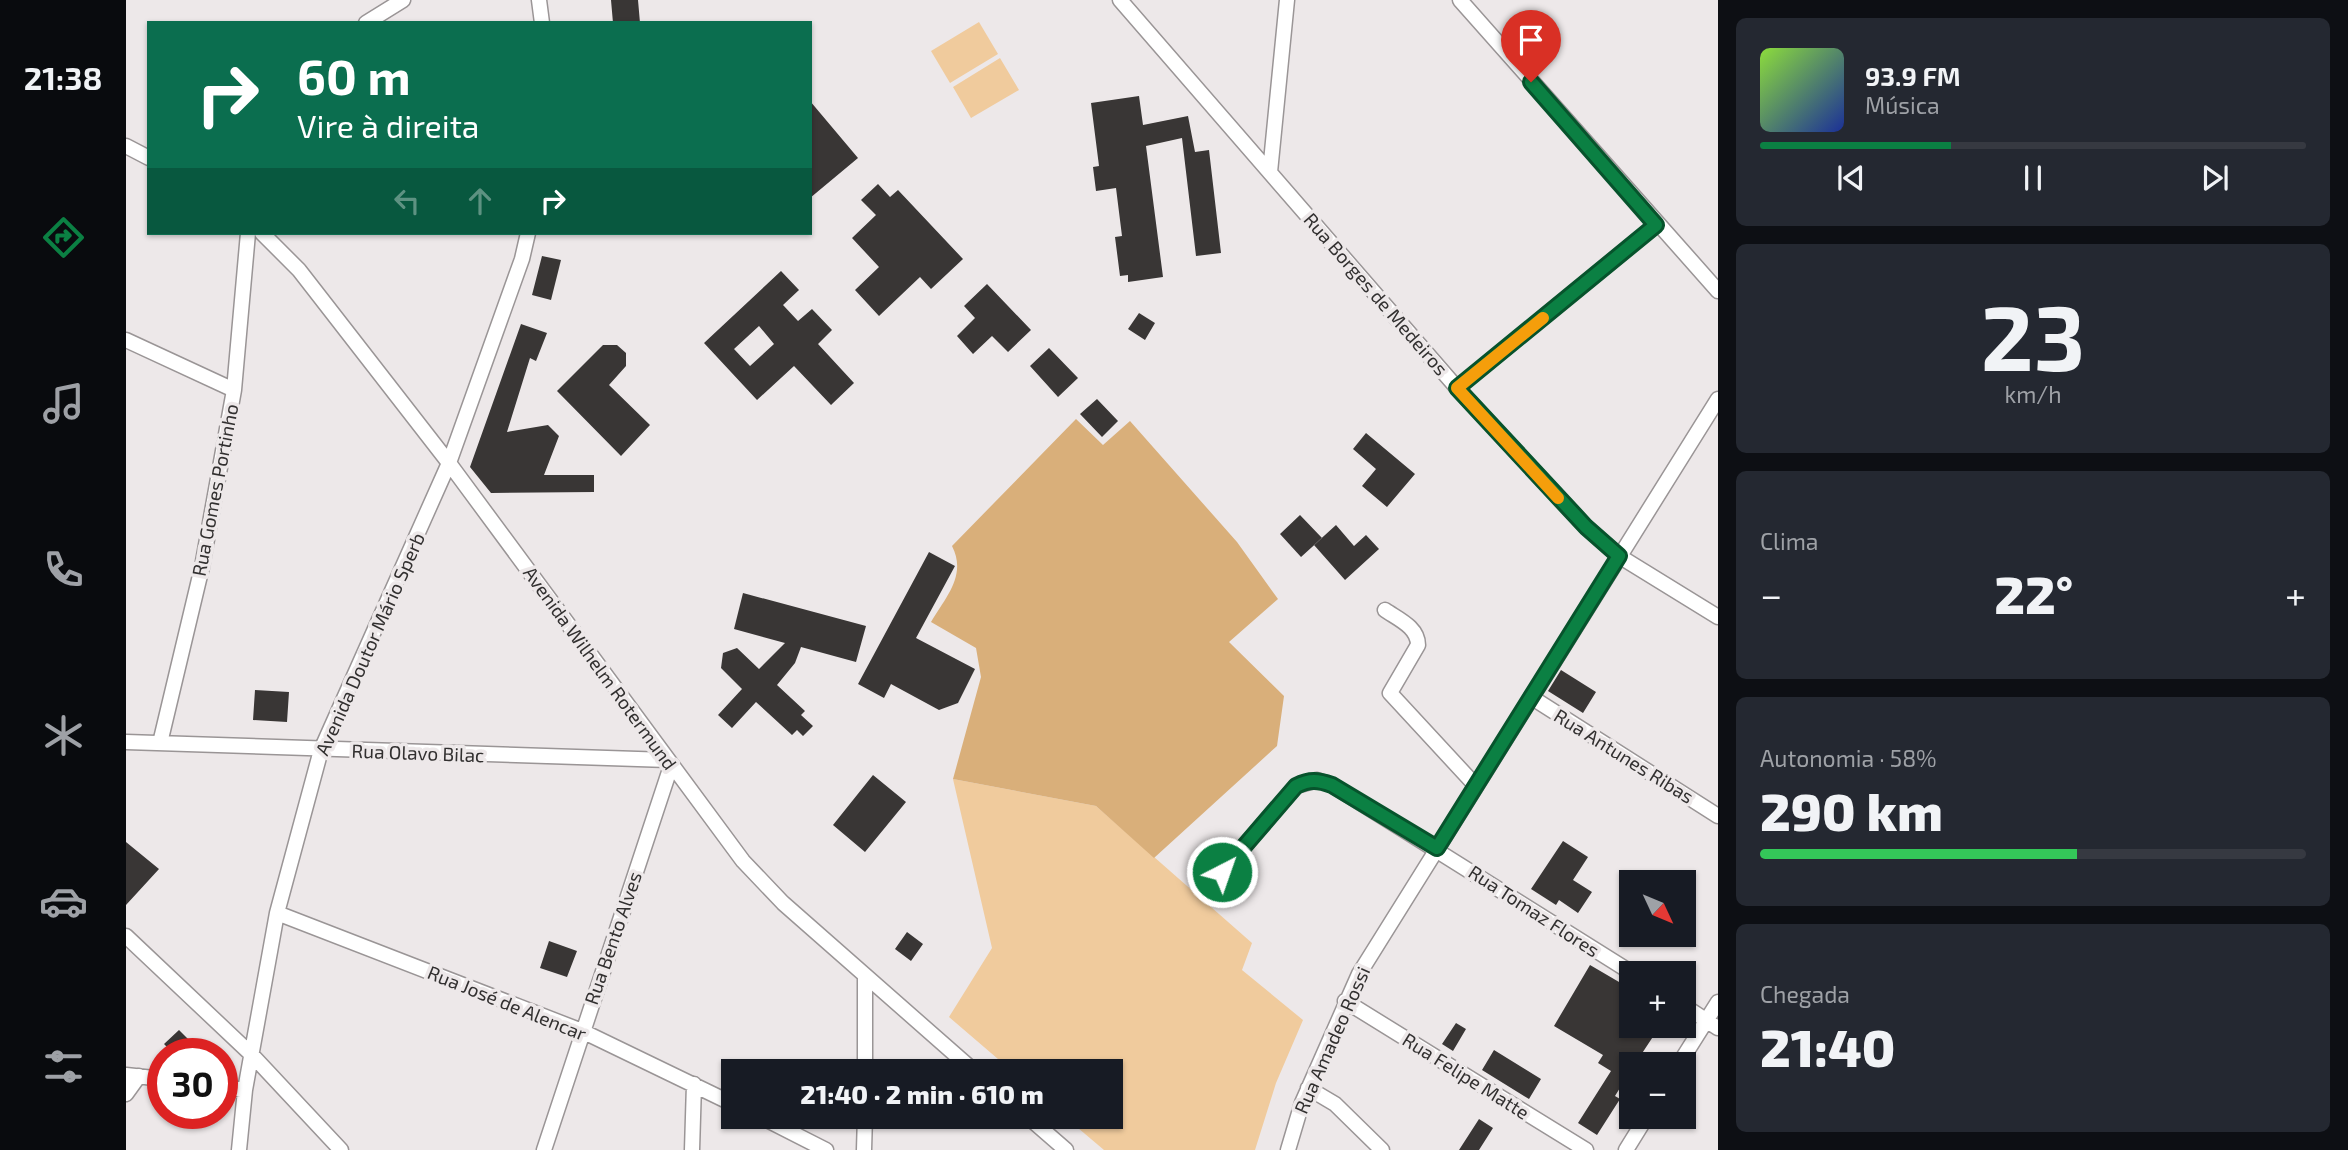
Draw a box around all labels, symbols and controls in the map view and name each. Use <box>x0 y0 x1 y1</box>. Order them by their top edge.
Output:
pin <box>1501 10 1561 82</box>
icon: arrive <box>1512 21 1550 59</box>
text: 60 m <box>297 46 411 105</box>
icon: right <box>182 49 273 140</box>
text: 21:38 <box>24 58 102 96</box>
text: 93.9 FM <box>1865 60 1961 91</box>
text: Música <box>1865 91 1940 119</box>
text: Vire à direita <box>297 106 479 144</box>
icon: previous <box>1832 159 1870 197</box>
icon: pause <box>2014 159 2052 197</box>
icon: next <box>2196 159 2234 197</box>
icon: left <box>388 182 426 220</box>
icon: ahead <box>461 182 499 220</box>
icon: right <box>534 182 572 220</box>
street label: Rua Borges de Medeiros <box>1300 208 1453 380</box>
icon: directions <box>39 213 88 262</box>
text: 23 <box>1981 280 2085 389</box>
icon: music <box>39 379 88 428</box>
text: km/h <box>2004 380 2062 408</box>
street label: Rua Gomes Portinho <box>187 402 242 578</box>
text: Clima <box>1760 527 1818 555</box>
street label: Avenida Doutor Mário Sperb <box>310 529 429 759</box>
icon: phone <box>39 545 88 594</box>
street label: Avenida Wilhelm Rotermund <box>519 562 682 774</box>
text: 22° <box>1994 562 2073 624</box>
text: − <box>1760 571 1782 617</box>
text: + <box>2285 571 2306 617</box>
street label: Rua Antunes Ribas <box>1550 703 1698 808</box>
icon: climate <box>39 711 88 760</box>
street label: Rua Olavo Bilac <box>351 739 485 766</box>
text: Autonomia · 58% <box>1760 744 1937 772</box>
text: 290 km <box>1760 779 1943 841</box>
position arrow <box>1185 835 1259 909</box>
street label: Rua Tomaz Flores <box>1465 860 1604 961</box>
street label: Rua Bento Alves <box>579 868 646 1007</box>
north arrow <box>1619 870 1696 947</box>
map controls <box>1619 870 1696 1129</box>
icon: car <box>39 877 88 926</box>
street label: Rua José de Alencar <box>424 960 590 1045</box>
button: + <box>1619 961 1696 1038</box>
street label: Rua Amadeo Rossi <box>1289 963 1374 1117</box>
text: Chegada <box>1760 980 1850 1008</box>
text: 21:40 <box>1760 1015 1895 1077</box>
street label: Rua Felipe Matte <box>1399 1027 1534 1124</box>
speed limit sign: 30 <box>147 1038 238 1129</box>
icon: filters <box>39 1042 88 1091</box>
button: − <box>1619 1052 1696 1129</box>
text: 21:40 · 2 min · 610 m <box>800 1078 1044 1109</box>

